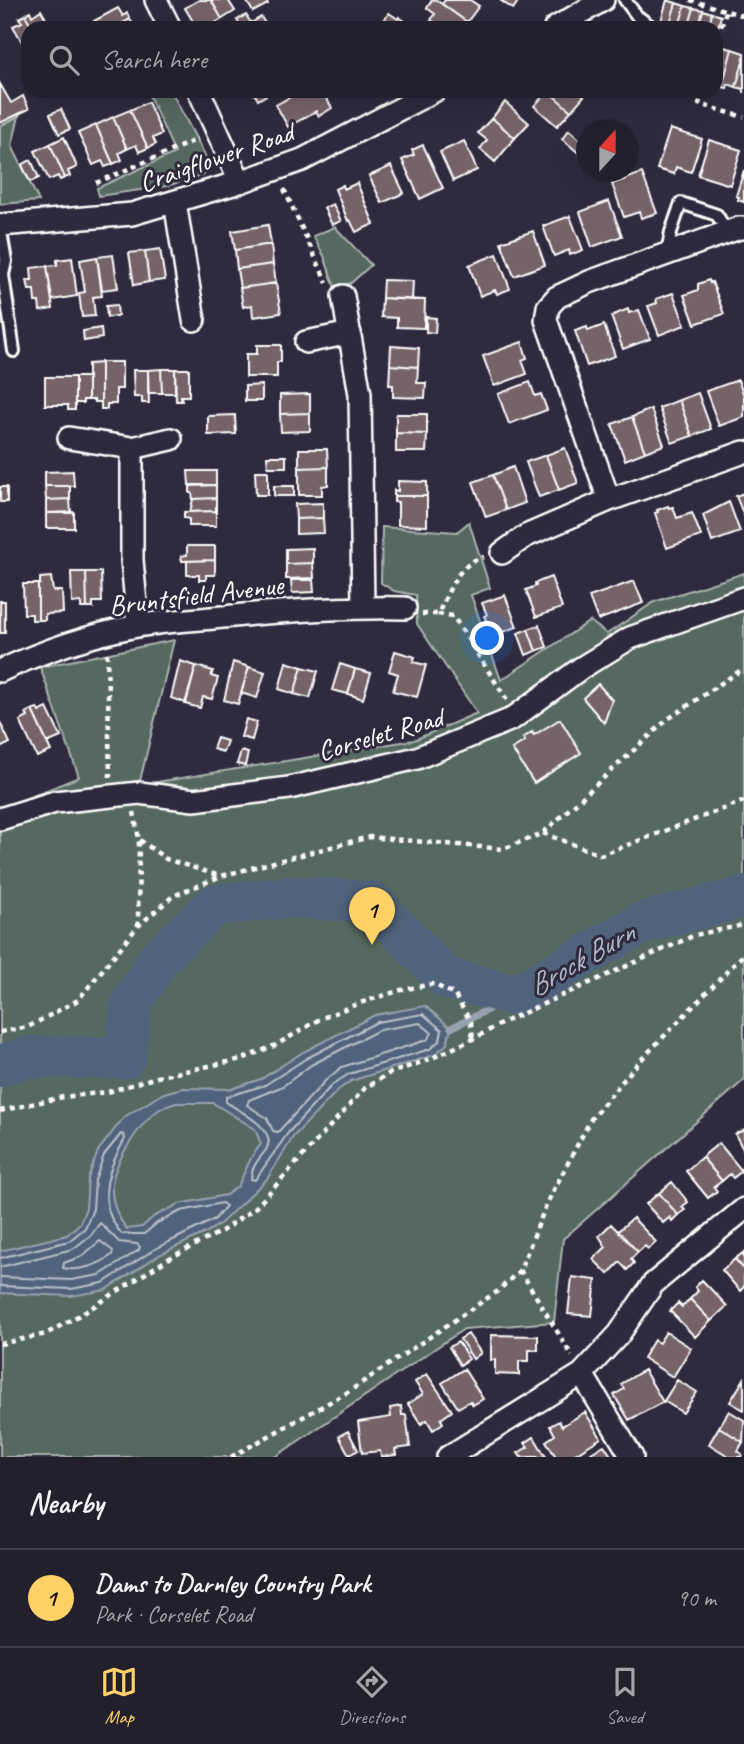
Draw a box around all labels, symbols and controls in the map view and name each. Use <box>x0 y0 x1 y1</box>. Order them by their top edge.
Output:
search box <box>21 21 723 98</box>
icon: search <box>45 41 83 79</box>
text: Search here <box>101 43 207 76</box>
street label: Craigflower Road <box>134 113 302 200</box>
north arrow <box>576 119 639 182</box>
street label: Bruntsfield Avenue <box>107 567 287 623</box>
your location <box>470 621 504 655</box>
street label: Corselet Road <box>313 698 450 769</box>
pin: 1 <box>349 887 395 945</box>
water label: Brock Burn <box>521 912 643 1005</box>
text: Nearby <box>28 1484 104 1522</box>
text: Dams to Darnley Country Park <box>95 1567 371 1600</box>
text: 1 <box>46 1584 56 1613</box>
text: 90 m <box>677 1584 716 1613</box>
text: Park · Corselet Road <box>95 1600 253 1629</box>
tab: Map <box>100 1663 138 1729</box>
tab: Directions <box>339 1663 405 1729</box>
tab: Saved <box>606 1663 644 1729</box>

